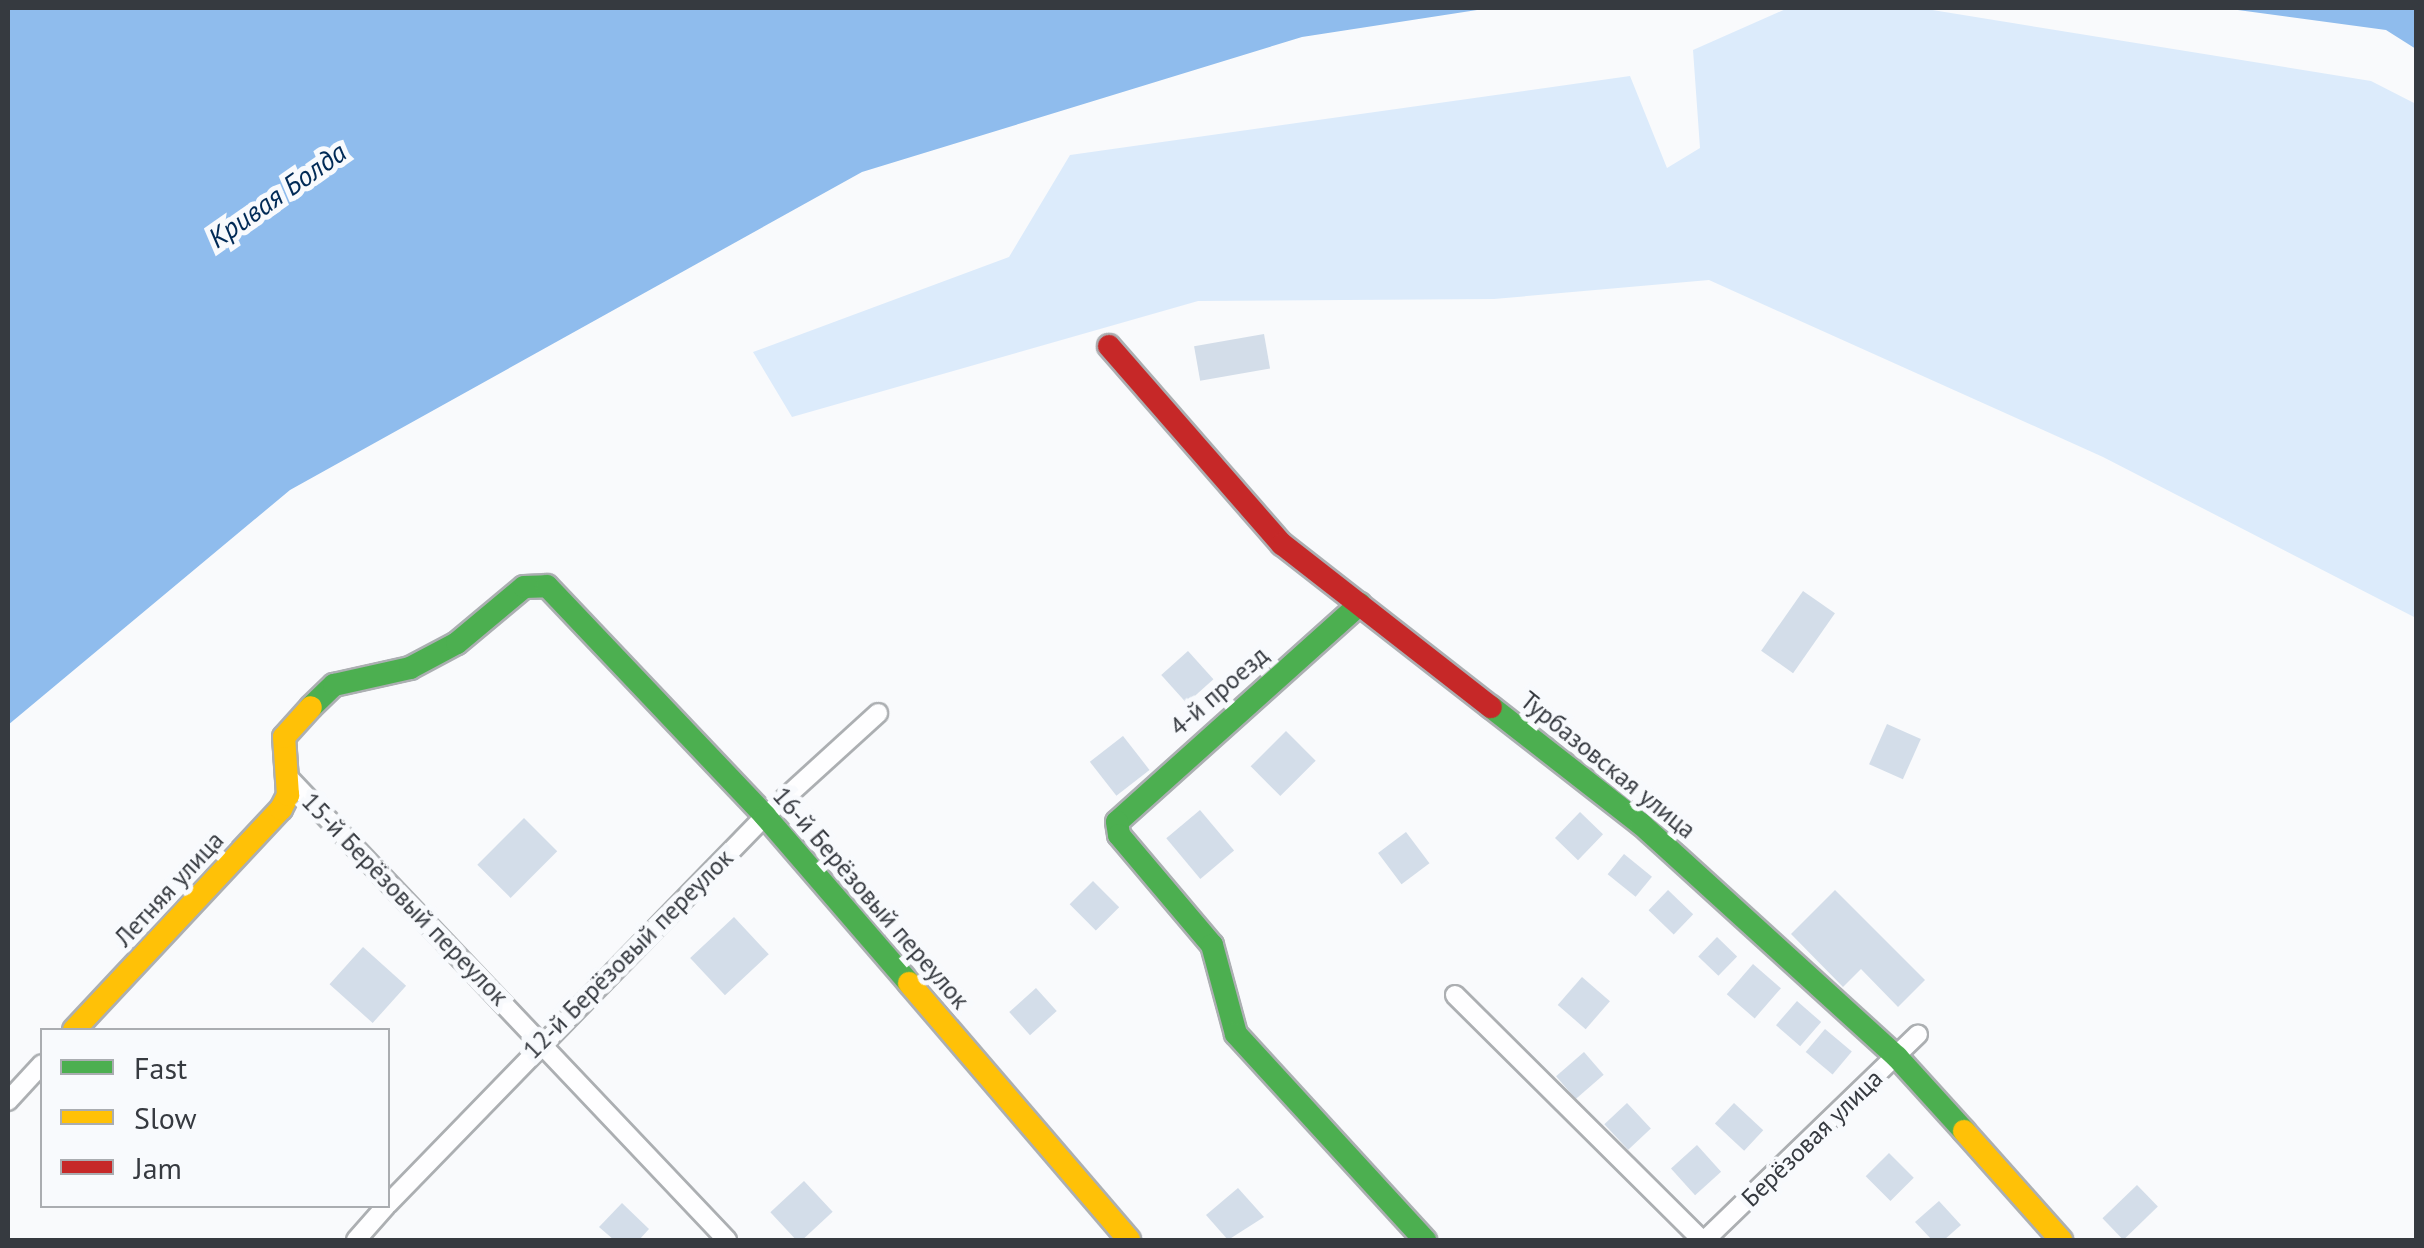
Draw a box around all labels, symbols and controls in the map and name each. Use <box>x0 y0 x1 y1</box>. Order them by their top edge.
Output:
water label: Кривая Болда <box>202 135 352 255</box>
street label: 4-й проезд <box>1164 640 1274 742</box>
street label: Турбазовская улица <box>1514 685 1702 845</box>
street label: 16-й Берёзовый переулок <box>766 781 976 1015</box>
street label: 15-й Берёзовый переулок <box>296 786 514 1012</box>
street label: Летняя улица <box>108 825 230 953</box>
street label: 12-й Берёзовый переулок <box>517 843 739 1065</box>
legend <box>40 1028 390 1208</box>
text: Fast <box>134 1048 187 1087</box>
street label: Берёзовая улица <box>1735 1063 1889 1213</box>
text: Slow <box>134 1098 197 1137</box>
text: Jam <box>134 1148 182 1187</box>

